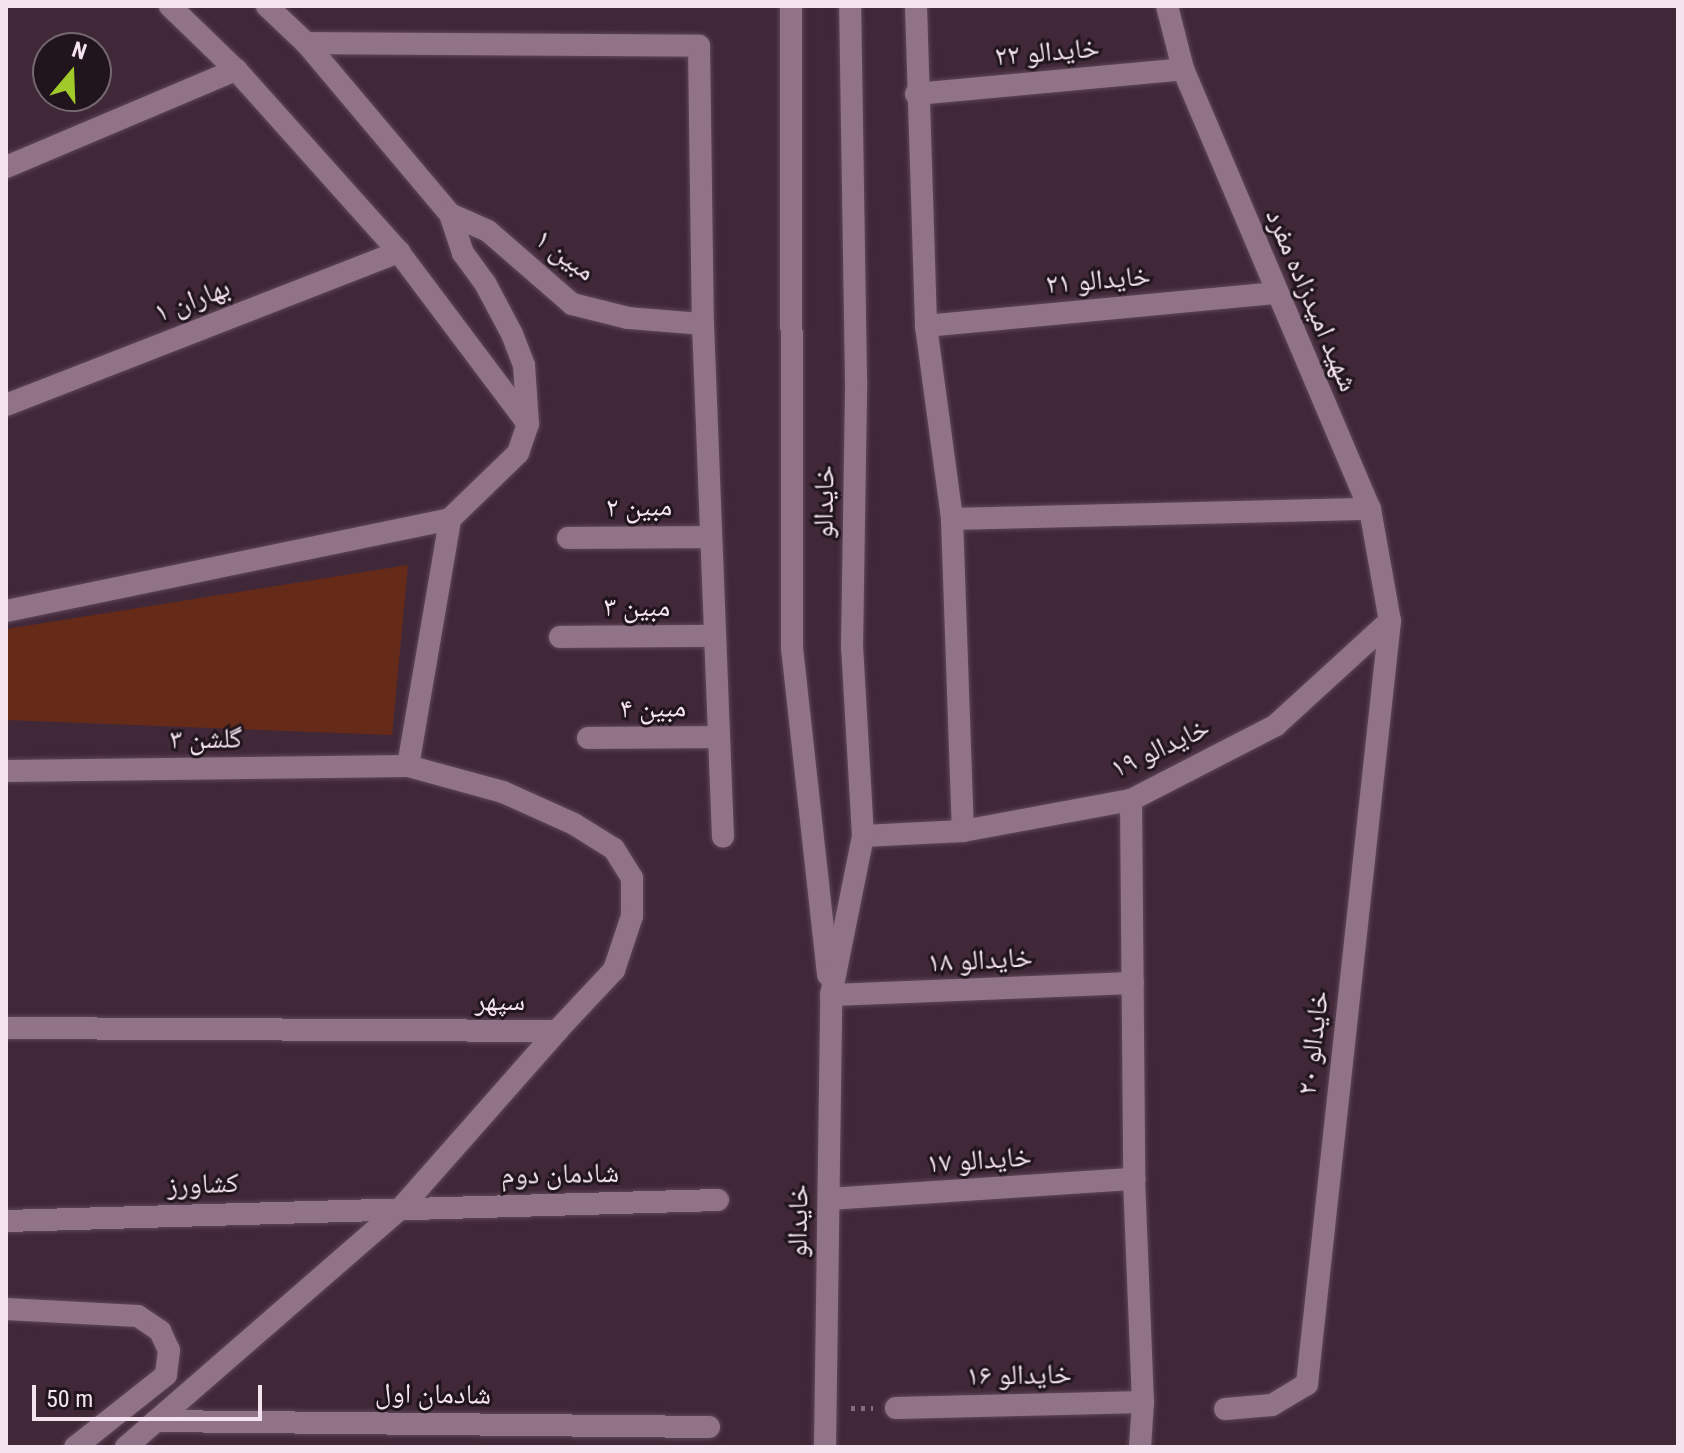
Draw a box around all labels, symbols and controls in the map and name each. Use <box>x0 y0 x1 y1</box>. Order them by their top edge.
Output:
street label: خایدالو ۲۲ <box>993 31 1101 73</box>
north arrow <box>32 32 112 112</box>
text: N <box>69 37 90 65</box>
street label: شهید امیدزاده مفرد <box>1258 204 1366 396</box>
street label: مبین ۱ <box>528 222 602 288</box>
street label: خایدالو ۲۱ <box>1044 259 1152 301</box>
street label: بهاران ۱ <box>149 270 235 330</box>
street label: خایدالو <box>807 465 841 539</box>
street label: مبین ۲ <box>606 490 672 524</box>
street label: مبین ۳ <box>604 590 670 624</box>
street label: مبین ۴ <box>620 691 686 725</box>
street label: خایدالو ۱۹ <box>1105 711 1215 785</box>
street label: گلشن ۳ <box>170 722 242 756</box>
street label: خایدالو ۱۸ <box>927 940 1033 980</box>
street label: سپهر <box>475 984 525 1018</box>
street label: خایدالو ۲۰ <box>1290 989 1336 1097</box>
street label: خایدالو ۱۷ <box>925 1140 1033 1180</box>
street label: شادمان دوم <box>501 1156 619 1192</box>
street label: کشاورز <box>166 1166 240 1202</box>
street label: خایدالو <box>781 1184 815 1258</box>
street label: خایدالو ۱۶ <box>966 1357 1072 1393</box>
scale bar <box>36 1369 266 1419</box>
street label: شادمان اول <box>375 1376 491 1412</box>
text: 50 m <box>46 1385 93 1413</box>

